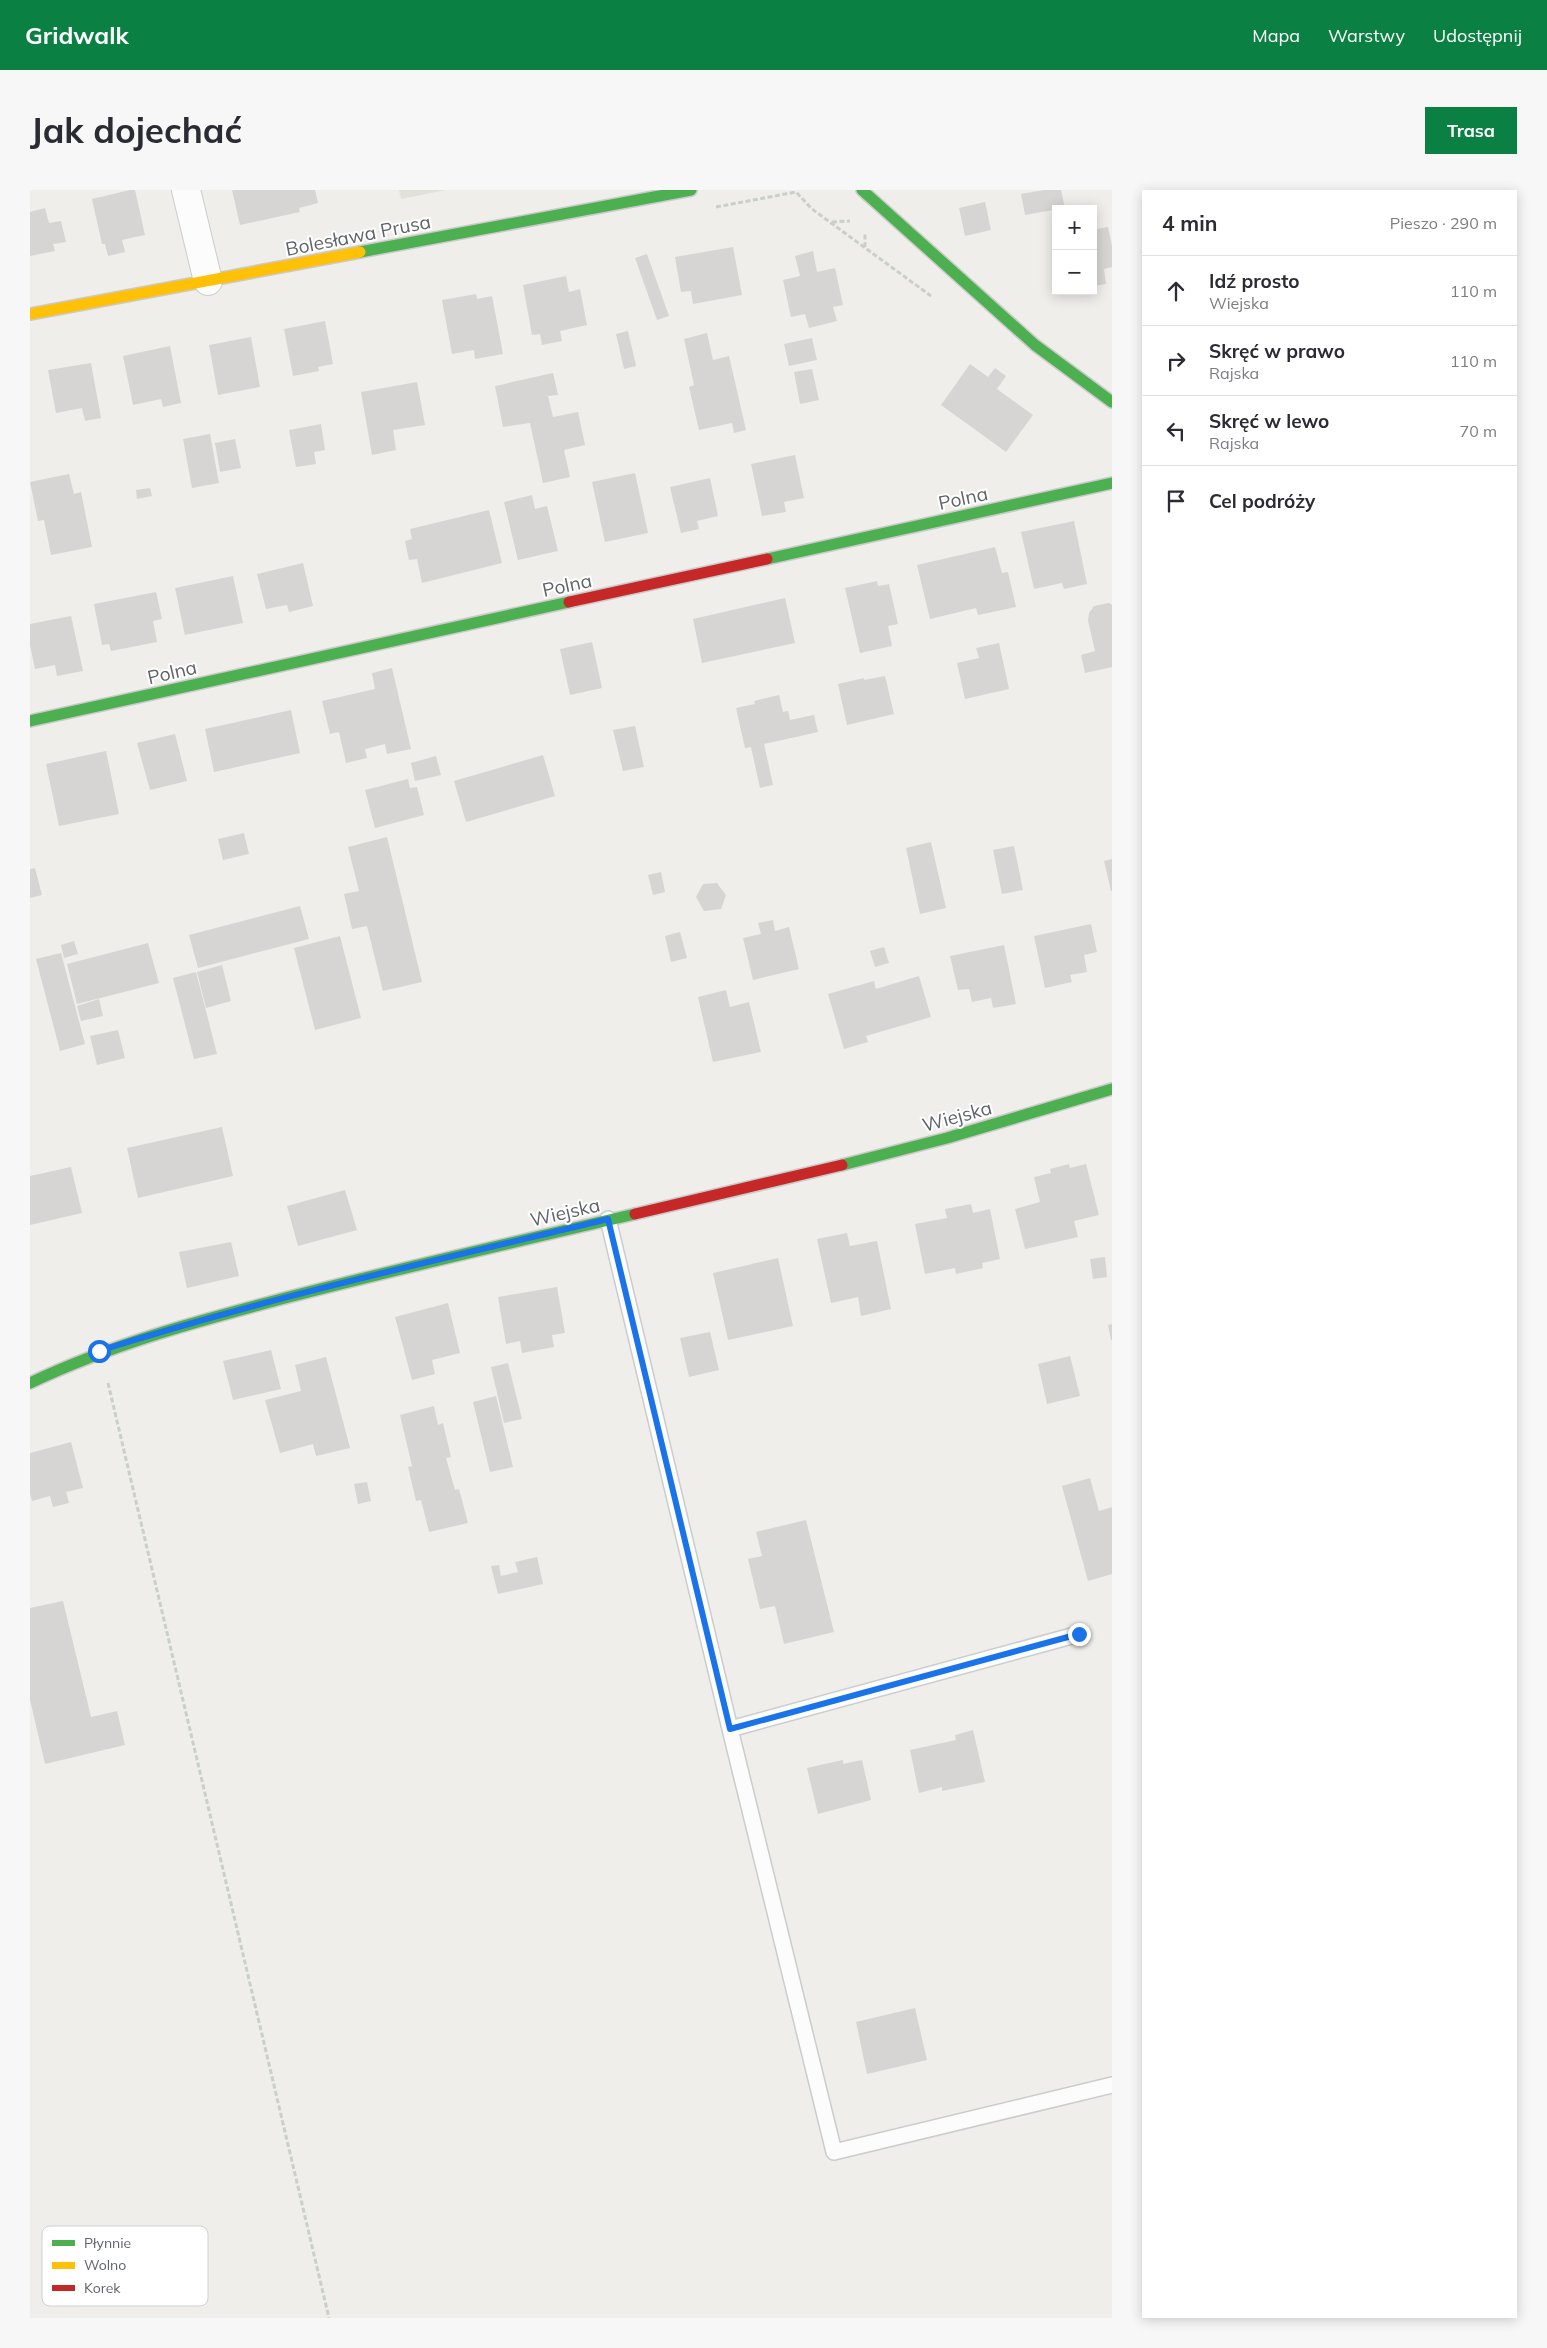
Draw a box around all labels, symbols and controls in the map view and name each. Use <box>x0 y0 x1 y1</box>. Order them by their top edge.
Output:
text: Gridwalk <box>25 20 129 50</box>
text: Mapa <box>1252 24 1300 47</box>
text: Warstwy <box>1328 24 1405 47</box>
text: Udostępnij <box>1433 24 1522 47</box>
button: Trasa <box>1425 107 1517 154</box>
text: Jak dojechać <box>30 108 242 152</box>
map controls <box>1052 205 1097 295</box>
button: + <box>1052 205 1097 250</box>
street label: Bolesława Prusa <box>283 209 433 261</box>
text: 4 min <box>1162 210 1217 236</box>
text: Pieszo · 290 m <box>1390 213 1497 233</box>
button: − <box>1052 250 1097 295</box>
text: Idź prosto <box>1209 269 1300 293</box>
icon: ahead <box>1162 277 1190 305</box>
text: 110 m <box>1450 281 1497 301</box>
text: Wiejska <box>1209 293 1269 313</box>
text: Skręć w prawo <box>1209 339 1345 363</box>
icon: right <box>1162 347 1190 375</box>
text: 110 m <box>1450 351 1497 371</box>
text: Rajska <box>1209 363 1259 383</box>
text: Skręć w lewo <box>1209 409 1329 433</box>
icon: left <box>1162 417 1190 445</box>
text: 70 m <box>1460 421 1497 441</box>
text: Rajska <box>1209 433 1259 453</box>
street label: Polna <box>936 481 990 515</box>
icon: arrive <box>1162 487 1190 515</box>
text: Cel podróży <box>1209 489 1315 513</box>
street label: Polna <box>540 568 594 602</box>
street label: Polna <box>145 655 199 689</box>
street label: Wiejska <box>920 1095 994 1137</box>
street label: Wiejska <box>528 1192 602 1232</box>
route start <box>88 1340 111 1363</box>
route end <box>1068 1623 1091 1646</box>
legend <box>42 2226 208 2306</box>
text: Płynnie <box>84 2234 131 2252</box>
text: Wolno <box>84 2256 126 2274</box>
text: Korek <box>84 2279 121 2297</box>

